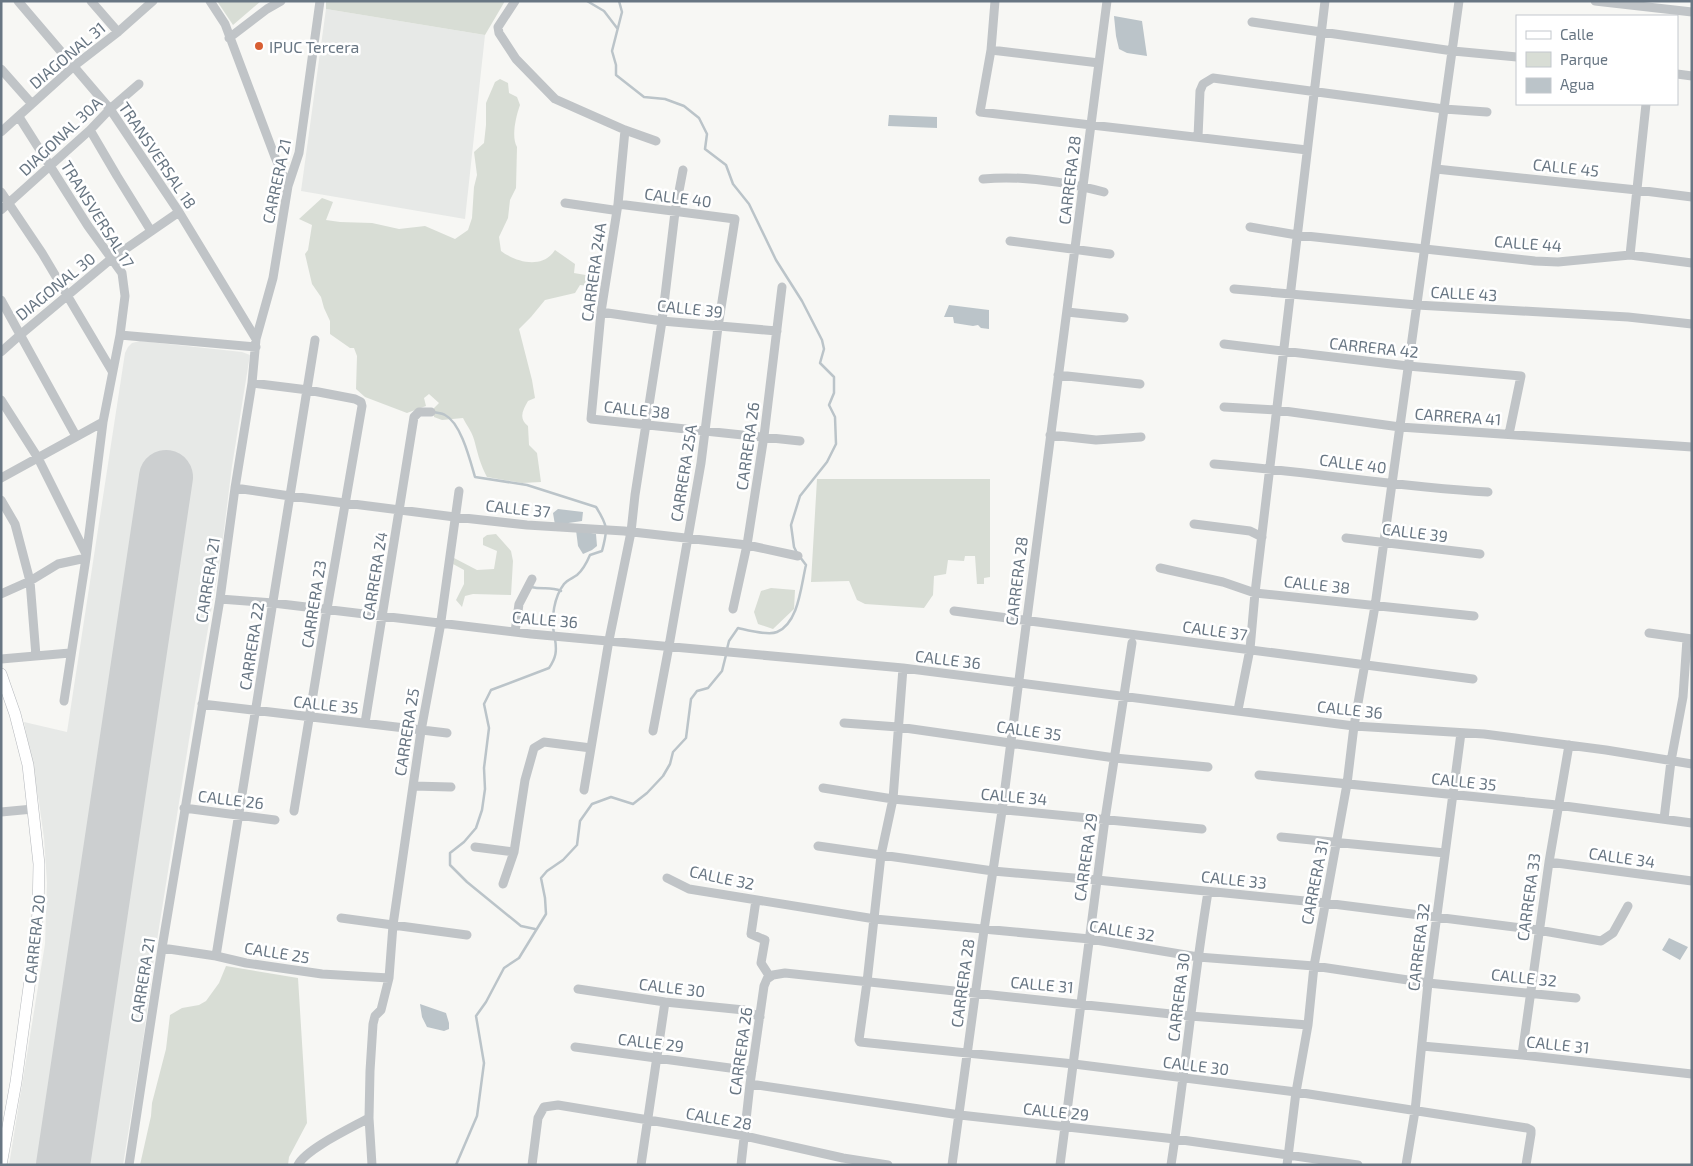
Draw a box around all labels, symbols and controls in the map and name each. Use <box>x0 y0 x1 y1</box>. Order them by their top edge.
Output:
legend <box>1516 15 1678 105</box>
street label: DIAGONAL 31 <box>25 18 109 92</box>
text: Calle <box>1560 25 1594 43</box>
place label: IPUC Tercera <box>269 37 359 56</box>
marker: IPUC Tercera <box>253 40 265 52</box>
text: Parque <box>1560 50 1608 68</box>
text: Agua <box>1560 75 1595 93</box>
street label: DIAGONAL 30A <box>15 93 105 179</box>
street label: TRANSVERSAL 18 <box>115 98 201 212</box>
street label: CARRERA 28 <box>1054 134 1084 226</box>
street label: CARRERA 21 <box>258 137 294 225</box>
street label: CALLE 45 <box>1532 154 1600 180</box>
street label: TRANSVERSAL 17 <box>57 157 139 271</box>
street label: CALLE 40 <box>643 183 713 211</box>
street label: CARRERA 24A <box>577 221 609 323</box>
street label: CALLE 44 <box>1494 231 1563 255</box>
street label: DIAGONAL 30 <box>11 248 99 324</box>
street label: CALLE 43 <box>1430 282 1498 304</box>
street label: CALLE 39 <box>656 295 724 321</box>
street label: CARRERA 42 <box>1328 333 1420 361</box>
street label: CALLE 38 <box>603 396 671 422</box>
street label: CARRERA 26 <box>731 401 763 491</box>
street label: CARRERA 41 <box>1414 403 1502 429</box>
street label: CARRERA 25A <box>666 423 700 523</box>
street label: CALLE 40 <box>1318 449 1388 477</box>
street label: CALLE 37 <box>485 495 551 521</box>
street label: CALLE 39 <box>1381 519 1449 545</box>
street label: CARRERA 24 <box>358 530 390 622</box>
street label: CARRERA 28 <box>1001 535 1031 627</box>
street label: CARRERA 21 <box>191 536 223 624</box>
street label: CARRERA 23 <box>297 559 329 649</box>
street label: CALLE 38 <box>1283 571 1351 597</box>
street label: CARRERA 22 <box>235 601 267 691</box>
street label: CALLE 36 <box>511 607 579 631</box>
street label: CALLE 37 <box>1181 616 1249 644</box>
street label: CALLE 36 <box>914 646 982 672</box>
street label: CARRERA 25 <box>390 687 422 777</box>
street label: CALLE 35 <box>292 691 360 717</box>
street label: CALLE 36 <box>1316 696 1384 722</box>
street label: CALLE 35 <box>995 716 1063 744</box>
street label: CALLE 35 <box>1430 768 1498 794</box>
street label: CALLE 34 <box>980 784 1048 808</box>
street label: CALLE 26 <box>197 786 265 812</box>
street label: CARRERA 29 <box>1069 812 1101 902</box>
street label: CARRERA 31 <box>1296 838 1332 926</box>
street label: CALLE 34 <box>1588 843 1657 871</box>
street label: CARRERA 33 <box>1512 852 1544 942</box>
street label: CALLE 32 <box>688 861 756 893</box>
street label: CALLE 33 <box>1200 866 1268 892</box>
street label: CARRERA 20 <box>20 894 48 984</box>
street label: CARRERA 32 <box>1403 902 1433 992</box>
street label: CALLE 32 <box>1088 915 1156 945</box>
street label: CARRERA 21 <box>126 936 158 1024</box>
street label: CALLE 25 <box>243 937 311 967</box>
street label: CARRERA 28 <box>946 937 978 1029</box>
street label: CARRERA 30 <box>1163 951 1193 1043</box>
street label: CALLE 32 <box>1490 964 1558 990</box>
street label: CALLE 31 <box>1010 972 1074 996</box>
street label: CALLE 30 <box>638 974 706 1000</box>
street label: CARRERA 26 <box>724 1006 756 1096</box>
street label: CALLE 29 <box>617 1029 685 1055</box>
street label: CALLE 31 <box>1526 1031 1590 1057</box>
street label: CALLE 30 <box>1162 1052 1230 1078</box>
street label: CALLE 29 <box>1022 1098 1090 1124</box>
street label: CALLE 28 <box>684 1103 754 1133</box>

